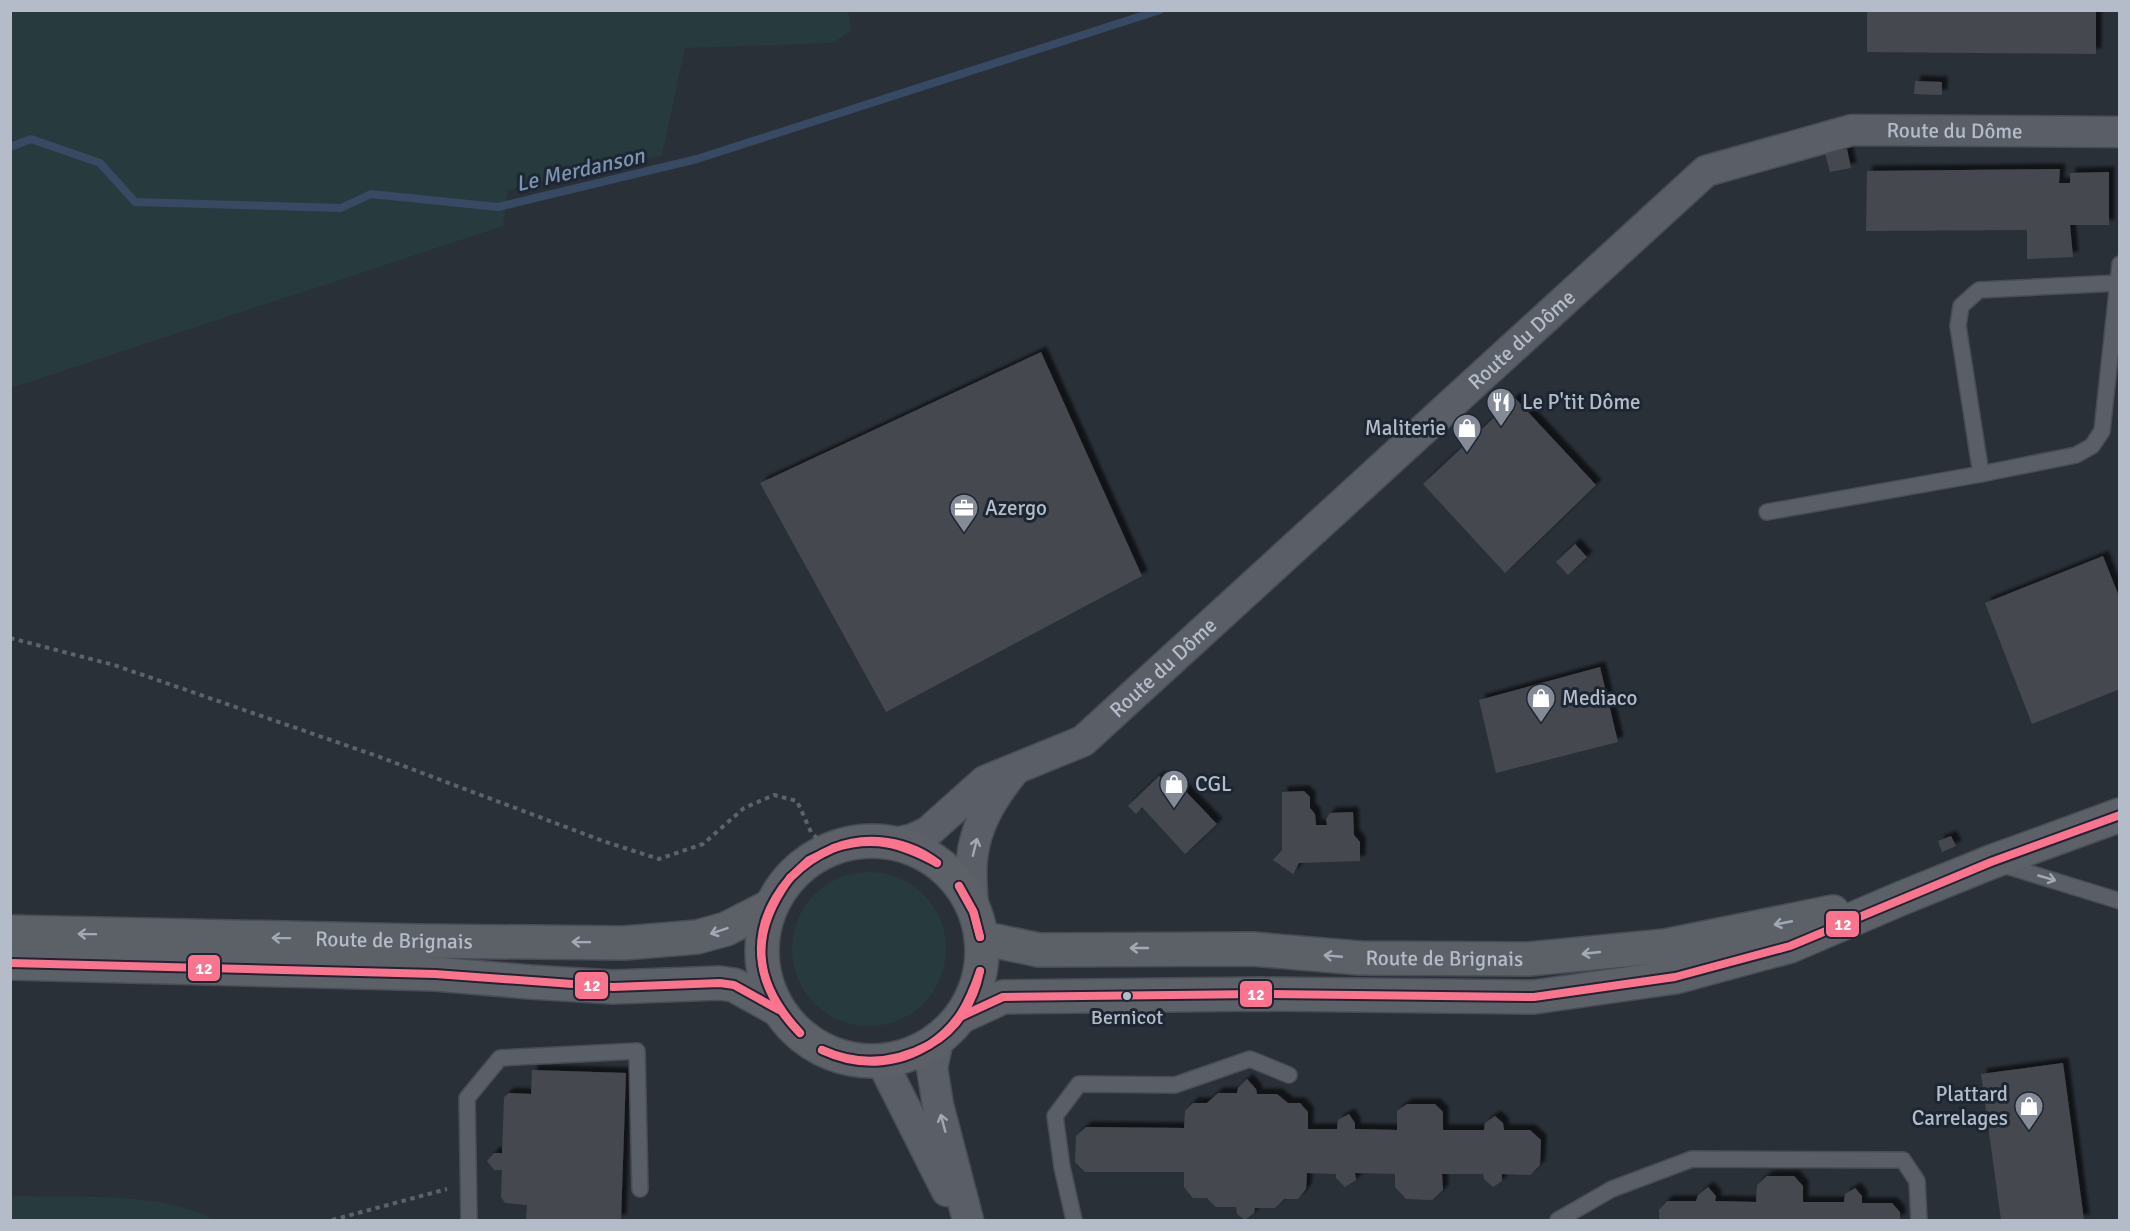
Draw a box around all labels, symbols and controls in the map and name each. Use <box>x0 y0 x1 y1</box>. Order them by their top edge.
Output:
street label: Route du Dôme <box>1886 117 2023 144</box>
water label: Le Merdanson <box>513 141 648 197</box>
street label: Route du Dôme <box>1463 284 1581 395</box>
restaurant icon: Le P'tit Dôme <box>1485 386 1517 428</box>
place label: Le P'tit Dôme <box>1522 389 1641 415</box>
shop icon: Maliterie <box>1451 412 1483 454</box>
place label: Maliterie <box>1365 415 1446 441</box>
office icon: Azergo <box>948 492 980 534</box>
place label: Azergo <box>985 495 1047 521</box>
street label: Route du Dôme <box>1104 612 1222 723</box>
shop icon: Mediaco <box>1525 682 1557 724</box>
place label: Mediaco <box>1562 685 1637 711</box>
shop icon: CGL <box>1158 768 1190 810</box>
place label: CGL <box>1195 771 1232 797</box>
one-way arrow <box>969 838 981 857</box>
one-way arrow <box>2037 873 2056 885</box>
line badge: 12 <box>1825 910 1860 938</box>
text: 12 <box>1834 915 1852 935</box>
one-way arrow <box>1774 918 1794 929</box>
street label: Route de Brignais <box>315 926 473 955</box>
one-way arrow <box>710 926 729 937</box>
one-way arrow <box>77 928 97 940</box>
one-way arrow <box>272 932 292 944</box>
one-way arrow <box>572 936 592 948</box>
one-way arrow <box>1129 942 1149 954</box>
street label: Route de Brignais <box>1365 945 1523 972</box>
one-way arrow <box>1581 948 1601 959</box>
one-way arrow <box>1324 950 1344 961</box>
line badge: 12 <box>187 954 221 982</box>
text: 12 <box>195 959 213 979</box>
line badge: 12 <box>574 971 609 1000</box>
text: 12 <box>583 976 601 996</box>
line badge: 12 <box>1239 980 1273 1008</box>
text: 12 <box>1247 985 1265 1005</box>
marker: Bernicot <box>1121 990 1133 1002</box>
place label: Bernicot <box>1091 1005 1163 1030</box>
place label: Plattard Carrelages <box>1912 1081 2008 1131</box>
shop icon: Plattard Carrelages <box>2013 1090 2045 1132</box>
one-way arrow <box>936 1114 948 1133</box>

